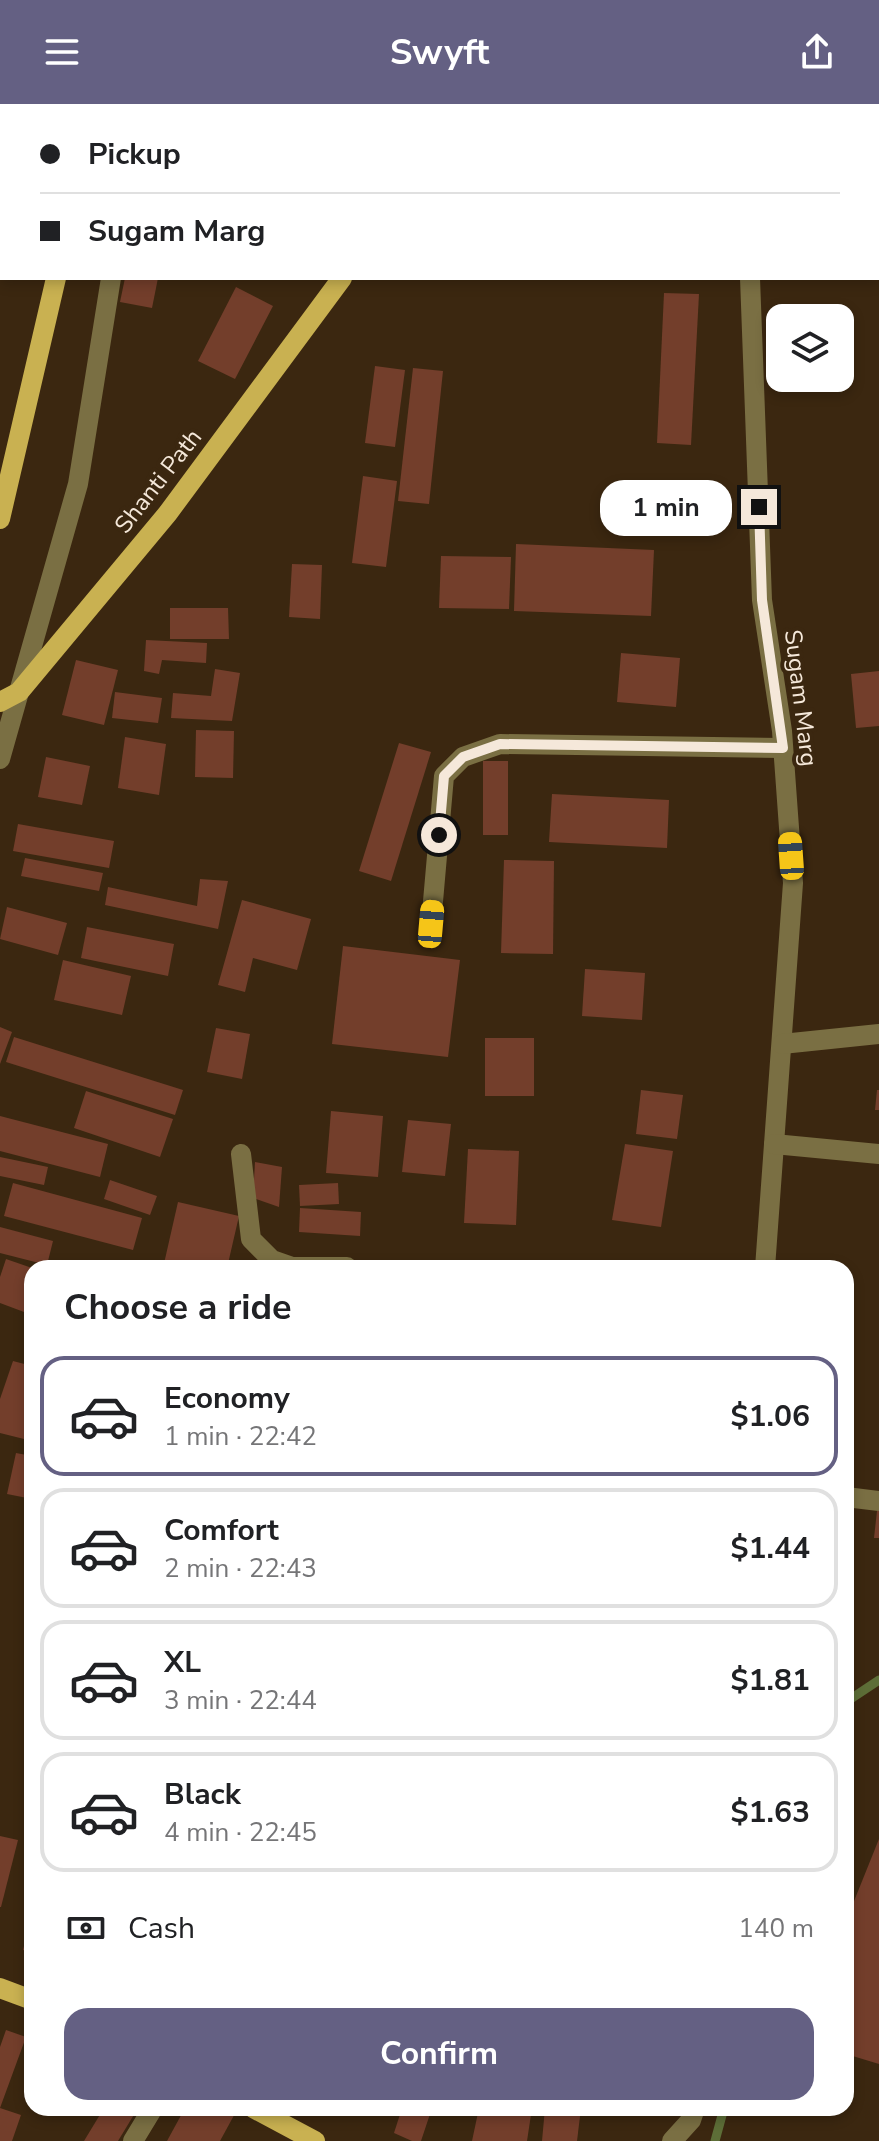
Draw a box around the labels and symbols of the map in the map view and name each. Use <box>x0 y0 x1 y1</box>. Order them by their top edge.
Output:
street label: Shanti Path <box>107 422 209 540</box>
callout: 1 min <box>599 479 731 535</box>
route end <box>741 489 777 525</box>
street label: Sugam Marg <box>777 628 825 768</box>
route start <box>421 817 457 853</box>
car <box>777 831 805 881</box>
car <box>417 899 445 949</box>

